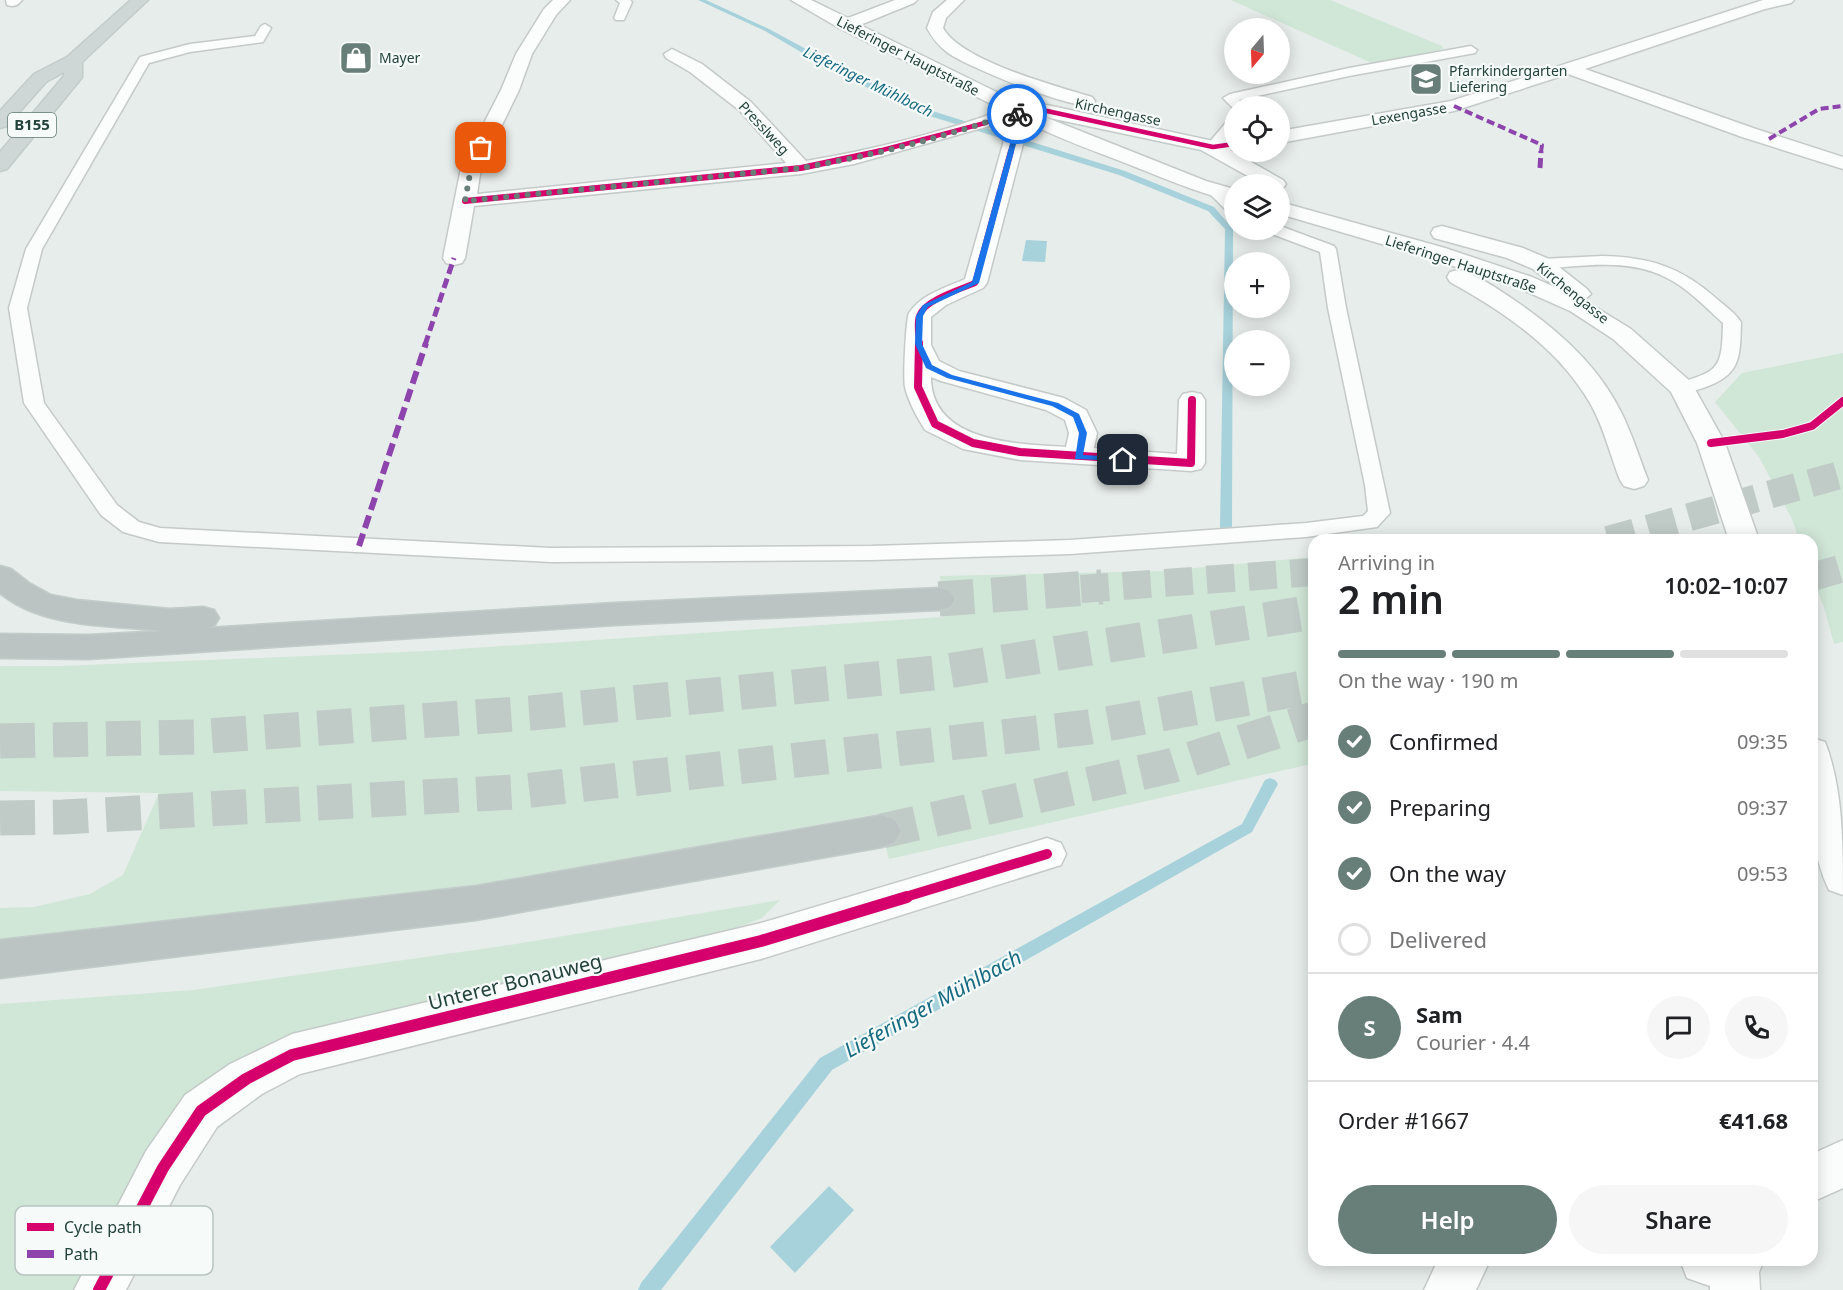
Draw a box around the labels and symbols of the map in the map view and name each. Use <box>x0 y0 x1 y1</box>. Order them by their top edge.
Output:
street label: Lieferinger Hauptstraße <box>834 11 983 100</box>
north arrow <box>1224 18 1290 84</box>
shop icon: Mayer <box>338 40 374 76</box>
water label: Lieferinger Mühlbach <box>800 41 937 121</box>
place label: Mayer <box>379 48 421 67</box>
school or university icon: Pfarrkindergarten Liefering <box>1408 61 1444 97</box>
place label: Pfarrkindergarten Liefering <box>1449 61 1567 96</box>
courier <box>987 84 1047 144</box>
street label: Kirchengasse <box>1073 93 1163 130</box>
street label: Presslweg <box>735 97 794 158</box>
street label: Lexengasse <box>1370 98 1448 129</box>
road number: B155 <box>8 113 56 137</box>
pin <box>455 122 506 173</box>
street label: Lieferinger Hauptstraße <box>1383 230 1539 297</box>
street label: Kirchengasse <box>1533 258 1613 328</box>
pin <box>1097 434 1148 485</box>
water label: Lieferinger Mühlbach <box>839 943 1026 1064</box>
street label: Unterer Bonauweg <box>425 947 605 1016</box>
legend <box>15 1206 213 1275</box>
text: Cycle path <box>64 1216 142 1238</box>
text: Path <box>64 1243 98 1265</box>

